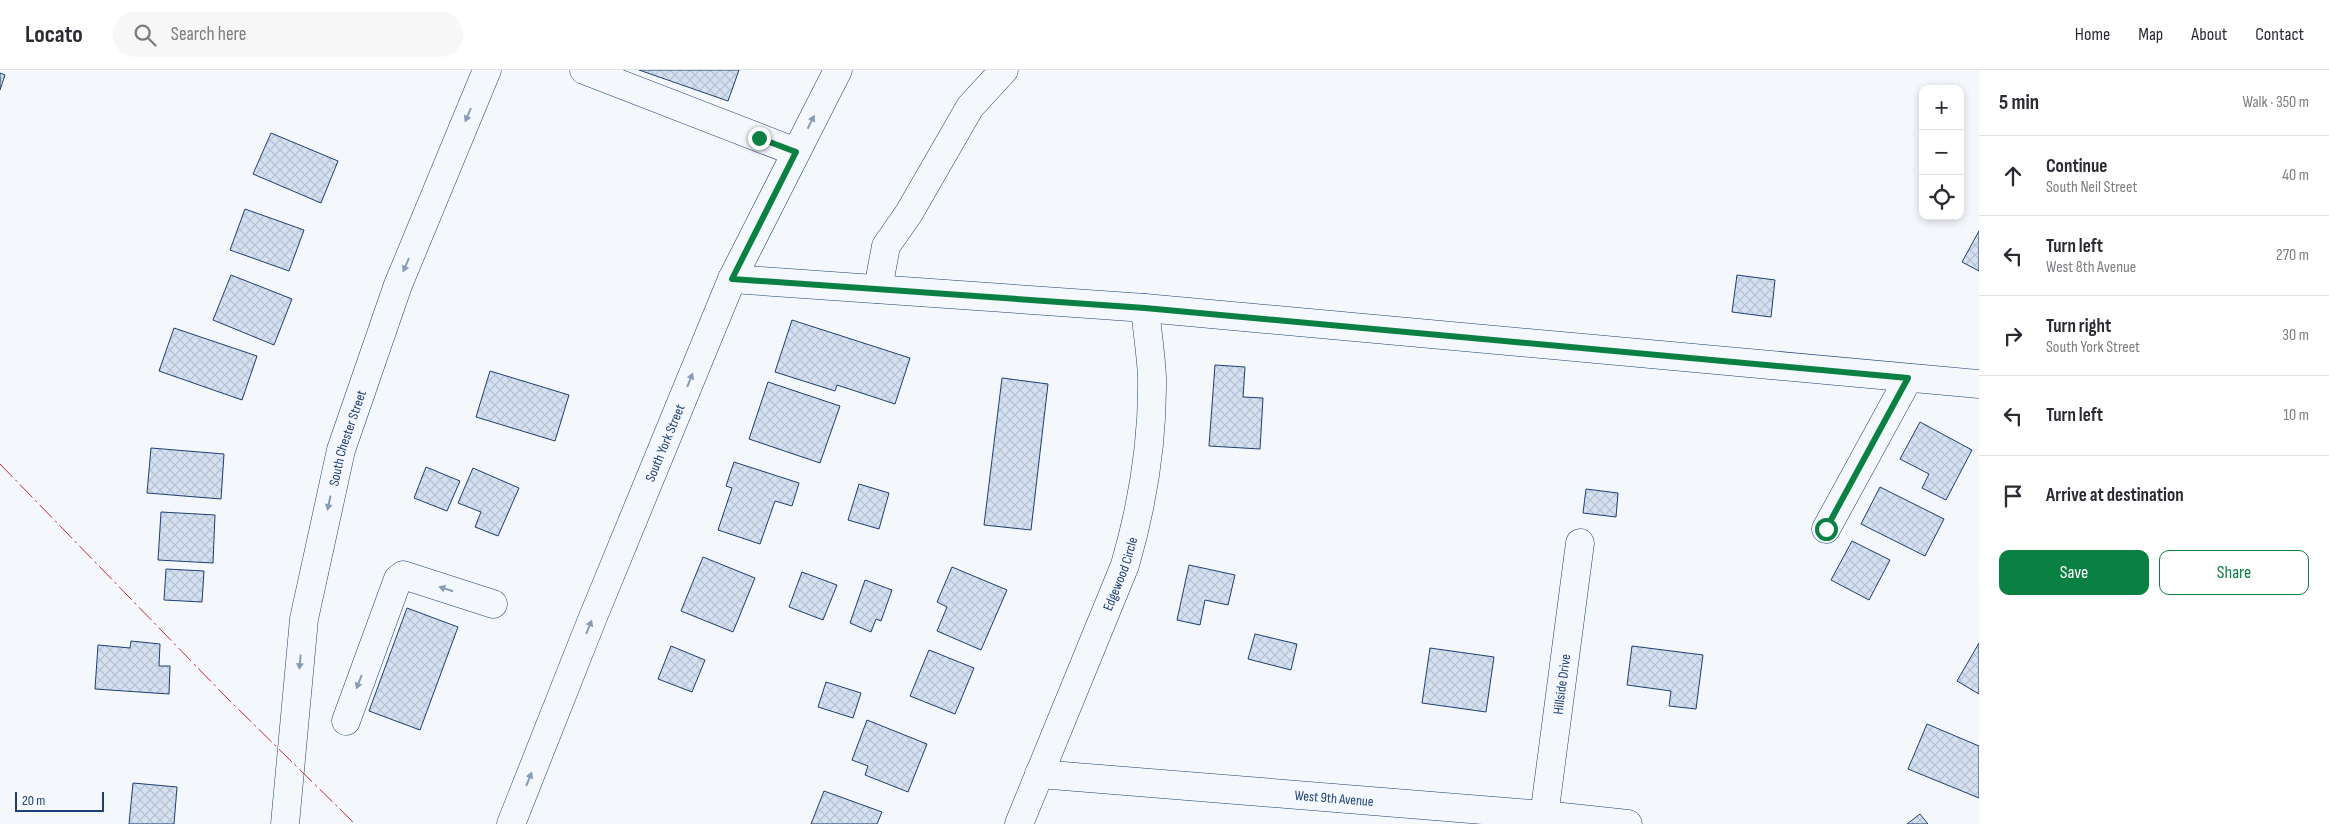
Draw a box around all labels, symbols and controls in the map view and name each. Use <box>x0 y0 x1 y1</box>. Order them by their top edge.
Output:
search box <box>113 12 463 57</box>
text: Locato <box>25 20 83 49</box>
icon: search <box>131 21 159 49</box>
text: Search here <box>171 23 246 46</box>
text: Home <box>2075 24 2110 45</box>
text: Map <box>2138 24 2163 45</box>
text: About <box>2191 24 2227 45</box>
text: Contact <box>2255 24 2304 45</box>
map controls <box>1919 85 1964 220</box>
button: + <box>1919 85 1964 130</box>
text: 5 min <box>1999 90 2039 115</box>
text: Walk · 350 m <box>2242 93 2309 112</box>
one-way arrow <box>464 108 472 123</box>
one-way arrow <box>807 115 815 129</box>
route end <box>748 127 771 150</box>
button: − <box>1919 130 1964 175</box>
text: Continue <box>2046 155 2107 178</box>
icon: ahead <box>1999 162 2027 190</box>
text: 40 m <box>2282 166 2309 185</box>
button: locate <box>1919 175 1964 220</box>
text: South Neil Street <box>2046 178 2137 197</box>
text: Turn left <box>2046 235 2103 258</box>
icon: left <box>1999 242 2027 270</box>
text: 270 m <box>2276 246 2309 265</box>
one-way arrow <box>401 258 409 272</box>
text: West 8th Avenue <box>2046 258 2136 277</box>
text: Turn right <box>2046 315 2111 338</box>
icon: right <box>1999 322 2027 350</box>
text: 30 m <box>2282 326 2309 345</box>
text: South York Street <box>2046 338 2140 357</box>
one-way arrow <box>687 373 695 387</box>
street label: South Chester Street <box>325 388 370 488</box>
street label: South York Street <box>641 402 688 484</box>
icon: left <box>1999 402 2027 430</box>
text: Turn left <box>2046 404 2103 427</box>
text: 10 m <box>2283 406 2309 425</box>
icon: arrive <box>1999 482 2027 510</box>
text: Arrive at destination <box>2046 484 2184 507</box>
one-way arrow <box>325 495 333 510</box>
route start <box>1815 518 1838 541</box>
street label: Edgewood Circle <box>1099 535 1141 613</box>
button: Save <box>1999 550 2149 595</box>
button: Share <box>2159 550 2309 595</box>
one-way arrow <box>439 584 454 592</box>
one-way arrow <box>586 620 593 635</box>
street label: Hillside Drive <box>1549 653 1574 715</box>
one-way arrow <box>296 655 304 671</box>
one-way arrow <box>355 675 363 690</box>
one-way arrow <box>525 771 533 786</box>
street label: West 9th Avenue <box>1294 786 1374 810</box>
scale bar <box>15 789 104 812</box>
text: 20 m <box>22 792 45 809</box>

